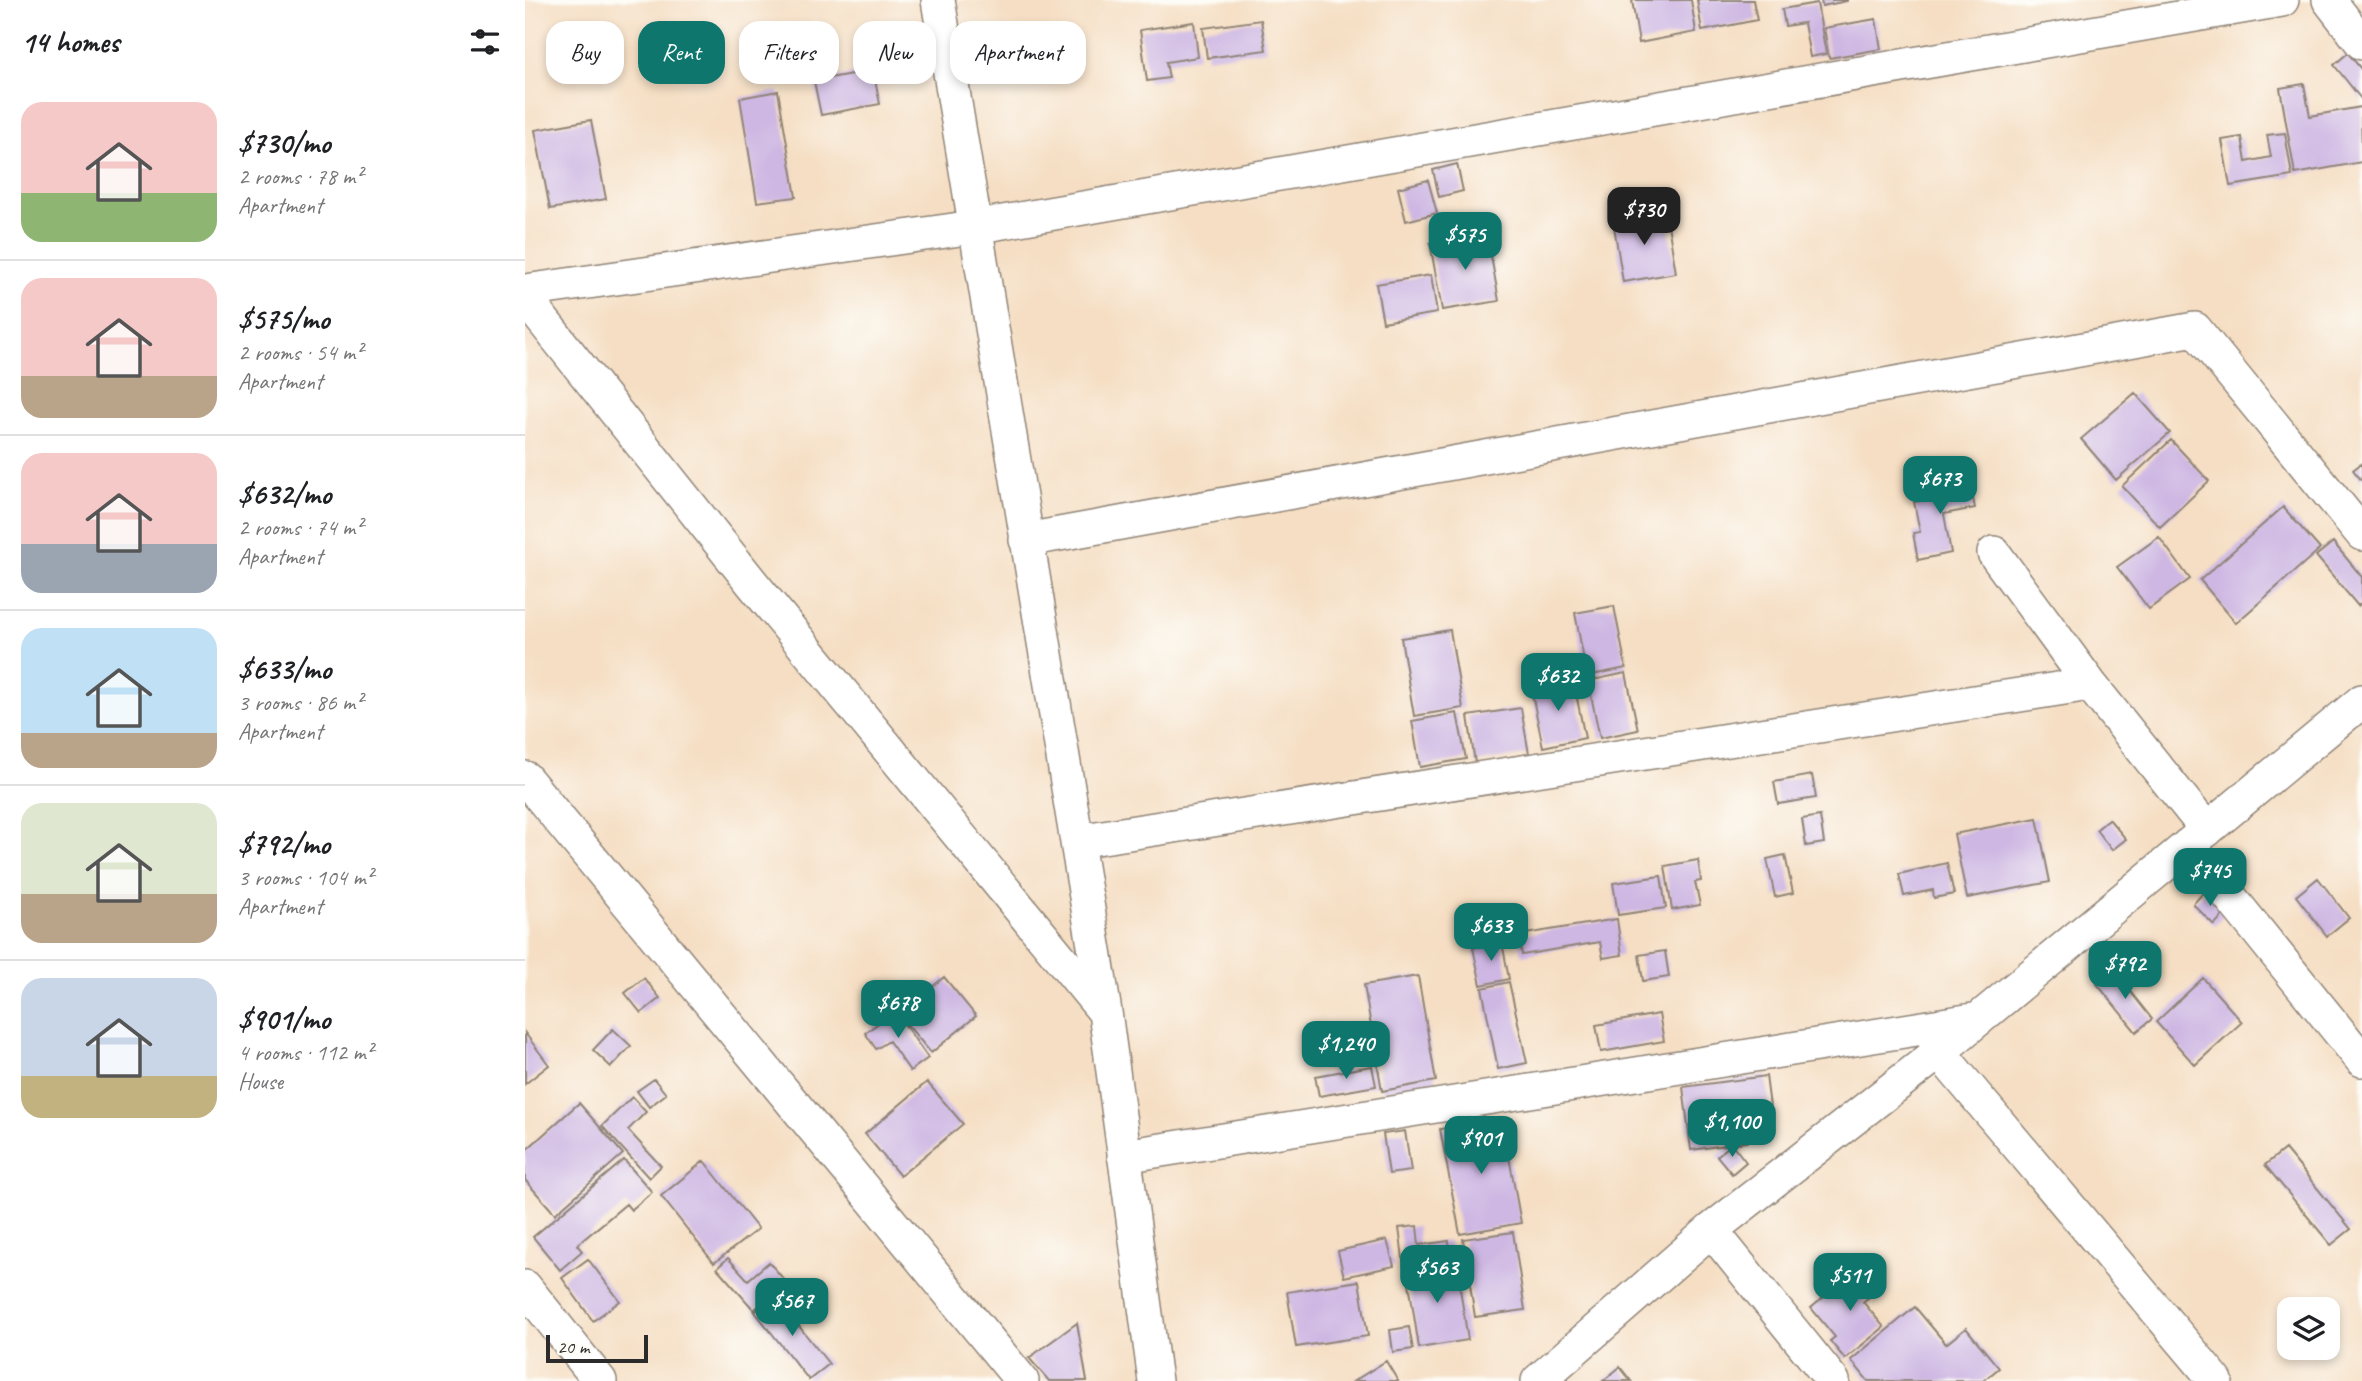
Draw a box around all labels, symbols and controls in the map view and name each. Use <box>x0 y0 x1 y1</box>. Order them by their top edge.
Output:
chip: Buy <box>546 21 624 84</box>
chip: Rent <box>638 21 725 84</box>
chip: Filters <box>739 21 839 84</box>
chip: New <box>853 21 936 84</box>
chip: Apartment <box>950 21 1086 84</box>
text: 14 homes <box>21 23 119 61</box>
icon: filters <box>466 23 504 61</box>
text: $730/mo <box>238 124 330 162</box>
icon: home <box>77 130 161 214</box>
text: 2 rooms · 78 m² <box>238 162 362 191</box>
pin: $730 <box>1603 188 1685 247</box>
text: Apartment <box>238 191 323 220</box>
text: $730 <box>1623 195 1665 224</box>
pin: $575 <box>1424 212 1506 272</box>
text: $575 <box>1445 220 1485 249</box>
text: $575/mo <box>238 300 329 338</box>
icon: home <box>77 306 161 390</box>
text: 2 rooms · 54 m² <box>238 338 362 367</box>
text: Apartment <box>238 367 323 396</box>
pin: $673 <box>1899 456 1981 516</box>
text: $673 <box>1919 464 1961 493</box>
text: $632/mo <box>238 475 331 513</box>
icon: home <box>77 481 161 565</box>
text: 2 rooms · 74 m² <box>238 513 362 542</box>
text: Apartment <box>238 542 323 571</box>
text: $633/mo <box>238 650 331 688</box>
pin: $632 <box>1517 654 1599 713</box>
icon: home <box>77 656 161 740</box>
text: $632 <box>1537 661 1579 690</box>
text: 3 rooms · 86 m² <box>238 688 362 717</box>
text: Apartment <box>238 717 323 746</box>
text: $792/mo <box>238 825 330 863</box>
icon: home <box>77 831 161 915</box>
pin: $745 <box>2169 848 2251 908</box>
text: $745 <box>2190 856 2230 885</box>
text: 3 rooms · 104 m² <box>238 863 373 892</box>
text: Apartment <box>238 892 323 921</box>
pin: $633 <box>1450 904 1532 963</box>
text: $633 <box>1470 911 1512 940</box>
pin: $792 <box>2084 942 2166 1001</box>
text: $792 <box>2104 949 2146 978</box>
pin: $678 <box>857 981 939 1040</box>
text: $678 <box>877 988 919 1017</box>
text: $901/mo <box>238 1000 330 1038</box>
icon: home <box>77 1006 161 1090</box>
pin: $1,240 <box>1289 1021 1403 1081</box>
text: $1,240 <box>1318 1029 1374 1058</box>
text: 4 rooms · 112 m² <box>238 1038 373 1067</box>
text: House <box>238 1067 283 1096</box>
pin: $1,100 <box>1675 1100 1789 1159</box>
text: $1,100 <box>1704 1107 1760 1136</box>
pin: $901 <box>1440 1116 1522 1176</box>
text: $901 <box>1460 1124 1502 1153</box>
pin: $563 <box>1396 1246 1478 1305</box>
text: $563 <box>1416 1253 1458 1282</box>
pin: $511 <box>1809 1254 1891 1313</box>
text: $511 <box>1829 1261 1871 1290</box>
pin: $567 <box>751 1278 833 1338</box>
text: $567 <box>771 1286 813 1315</box>
map controls <box>2277 1297 2340 1360</box>
button: layers <box>2277 1297 2340 1360</box>
scale bar <box>546 1332 647 1364</box>
text: 20 m <box>557 1335 589 1359</box>

